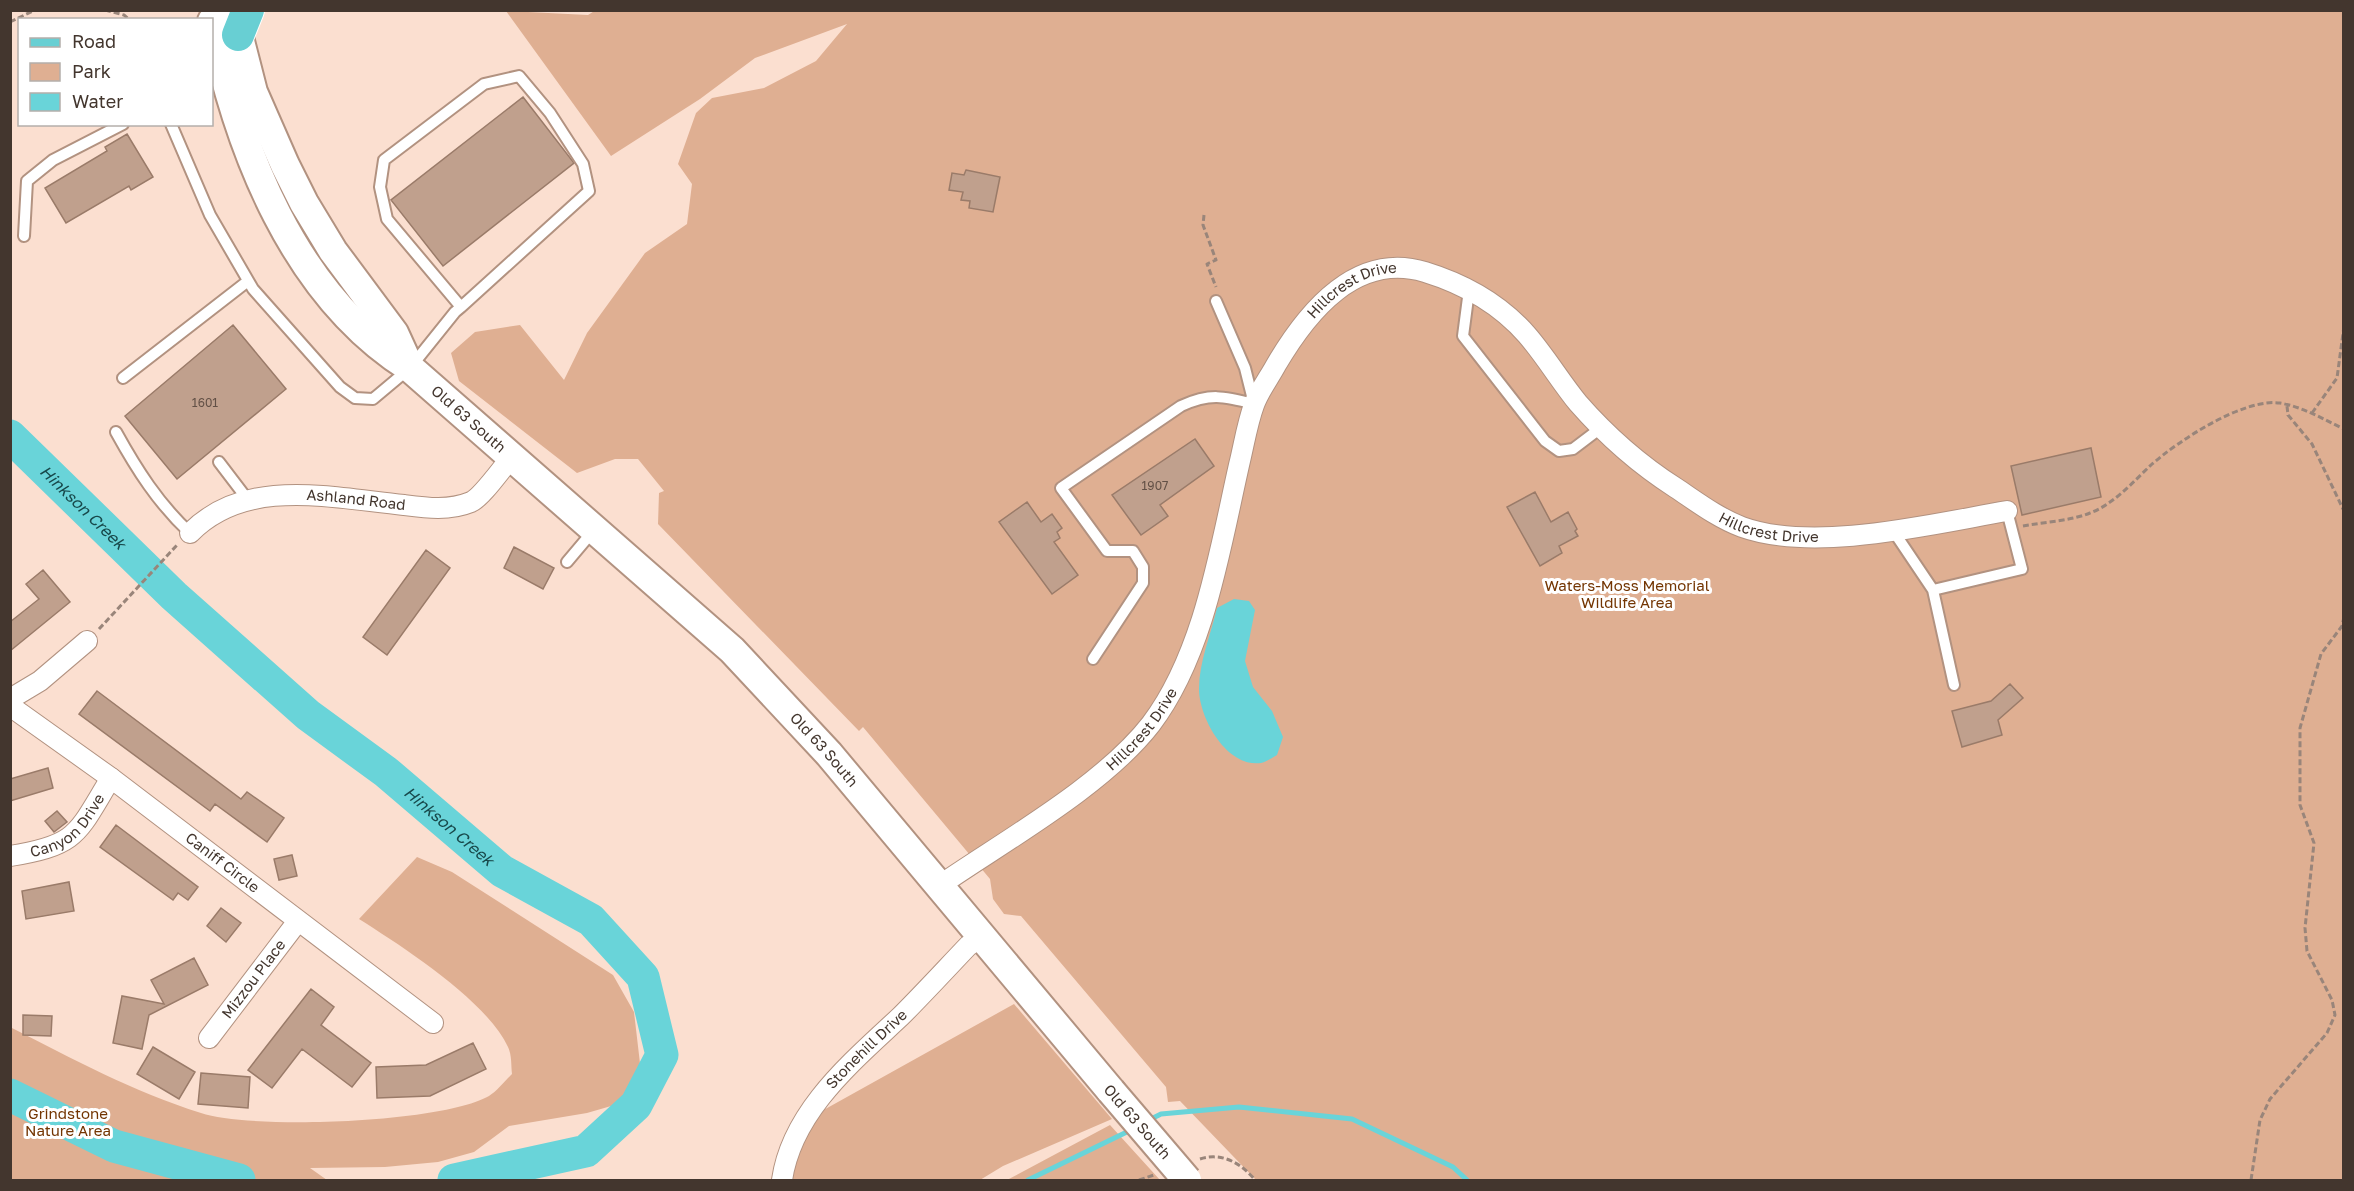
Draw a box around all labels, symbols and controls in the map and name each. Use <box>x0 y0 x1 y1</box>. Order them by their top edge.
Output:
legend <box>18 18 213 126</box>
text: Road <box>72 30 116 52</box>
text: Park <box>72 60 111 82</box>
text: Water <box>72 90 123 112</box>
street label: Hillcrest Drive <box>1303 258 1397 321</box>
street label: Old 63 South <box>428 381 510 456</box>
house number: 1601 <box>192 395 218 410</box>
water label: Hinkson Creek <box>36 461 131 555</box>
house number: 1907 <box>1142 478 1168 493</box>
street label: Ashland Road <box>306 485 406 513</box>
street label: Hillcrest Drive <box>1716 508 1819 545</box>
park label: Waters-Moss Memorial Wildlife Area <box>1545 576 1710 611</box>
street label: Hillcrest Drive <box>1102 684 1180 774</box>
street label: Old 63 South <box>787 708 862 790</box>
water label: Hinkson Creek <box>400 782 500 871</box>
street label: Canyon Drive <box>28 790 108 860</box>
street label: Caniff Circle <box>182 828 264 896</box>
street label: Mizzou Place <box>217 935 289 1021</box>
street label: Stonehill Drive <box>822 1005 911 1092</box>
street label: Old 63 South <box>1100 1080 1175 1162</box>
park label: Grindstone Nature Area <box>25 1104 111 1139</box>

